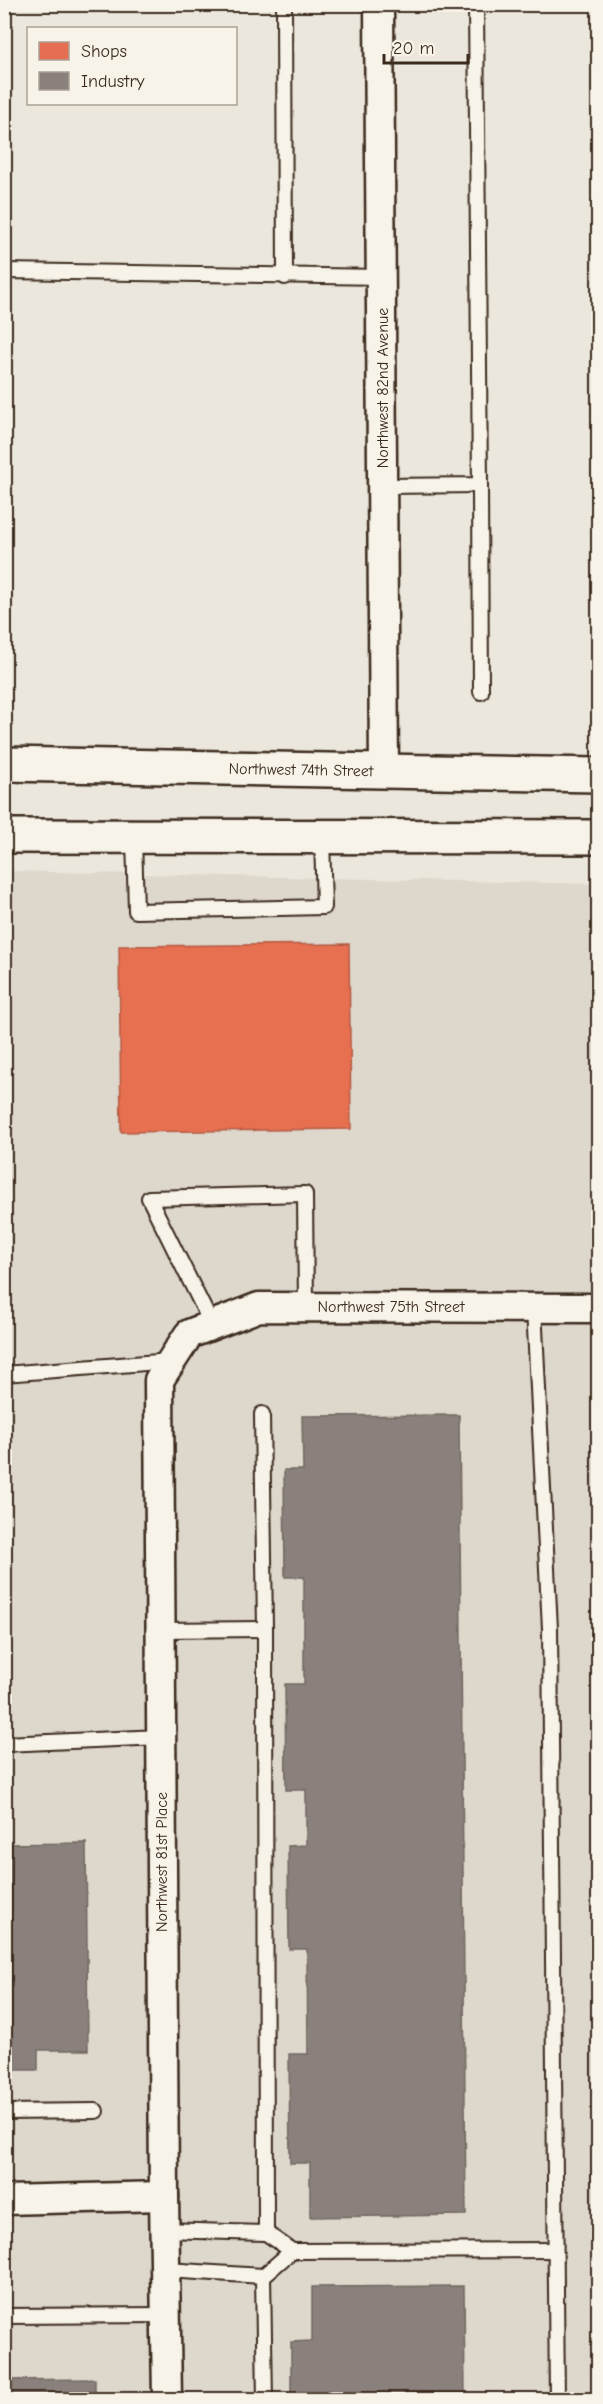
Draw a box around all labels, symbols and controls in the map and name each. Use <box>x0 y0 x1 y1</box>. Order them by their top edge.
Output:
legend <box>27 27 237 105</box>
scale bar <box>384 27 468 65</box>
text: 20 m <box>393 38 434 59</box>
text: Shops <box>81 41 127 62</box>
text: Industry <box>81 71 146 92</box>
street label: Northwest 82nd Avenue <box>374 308 392 468</box>
street label: Northwest 74th Street <box>228 760 374 780</box>
street label: Northwest 75th Street <box>317 1298 465 1316</box>
street label: Northwest 81st Place <box>153 1792 171 1932</box>

